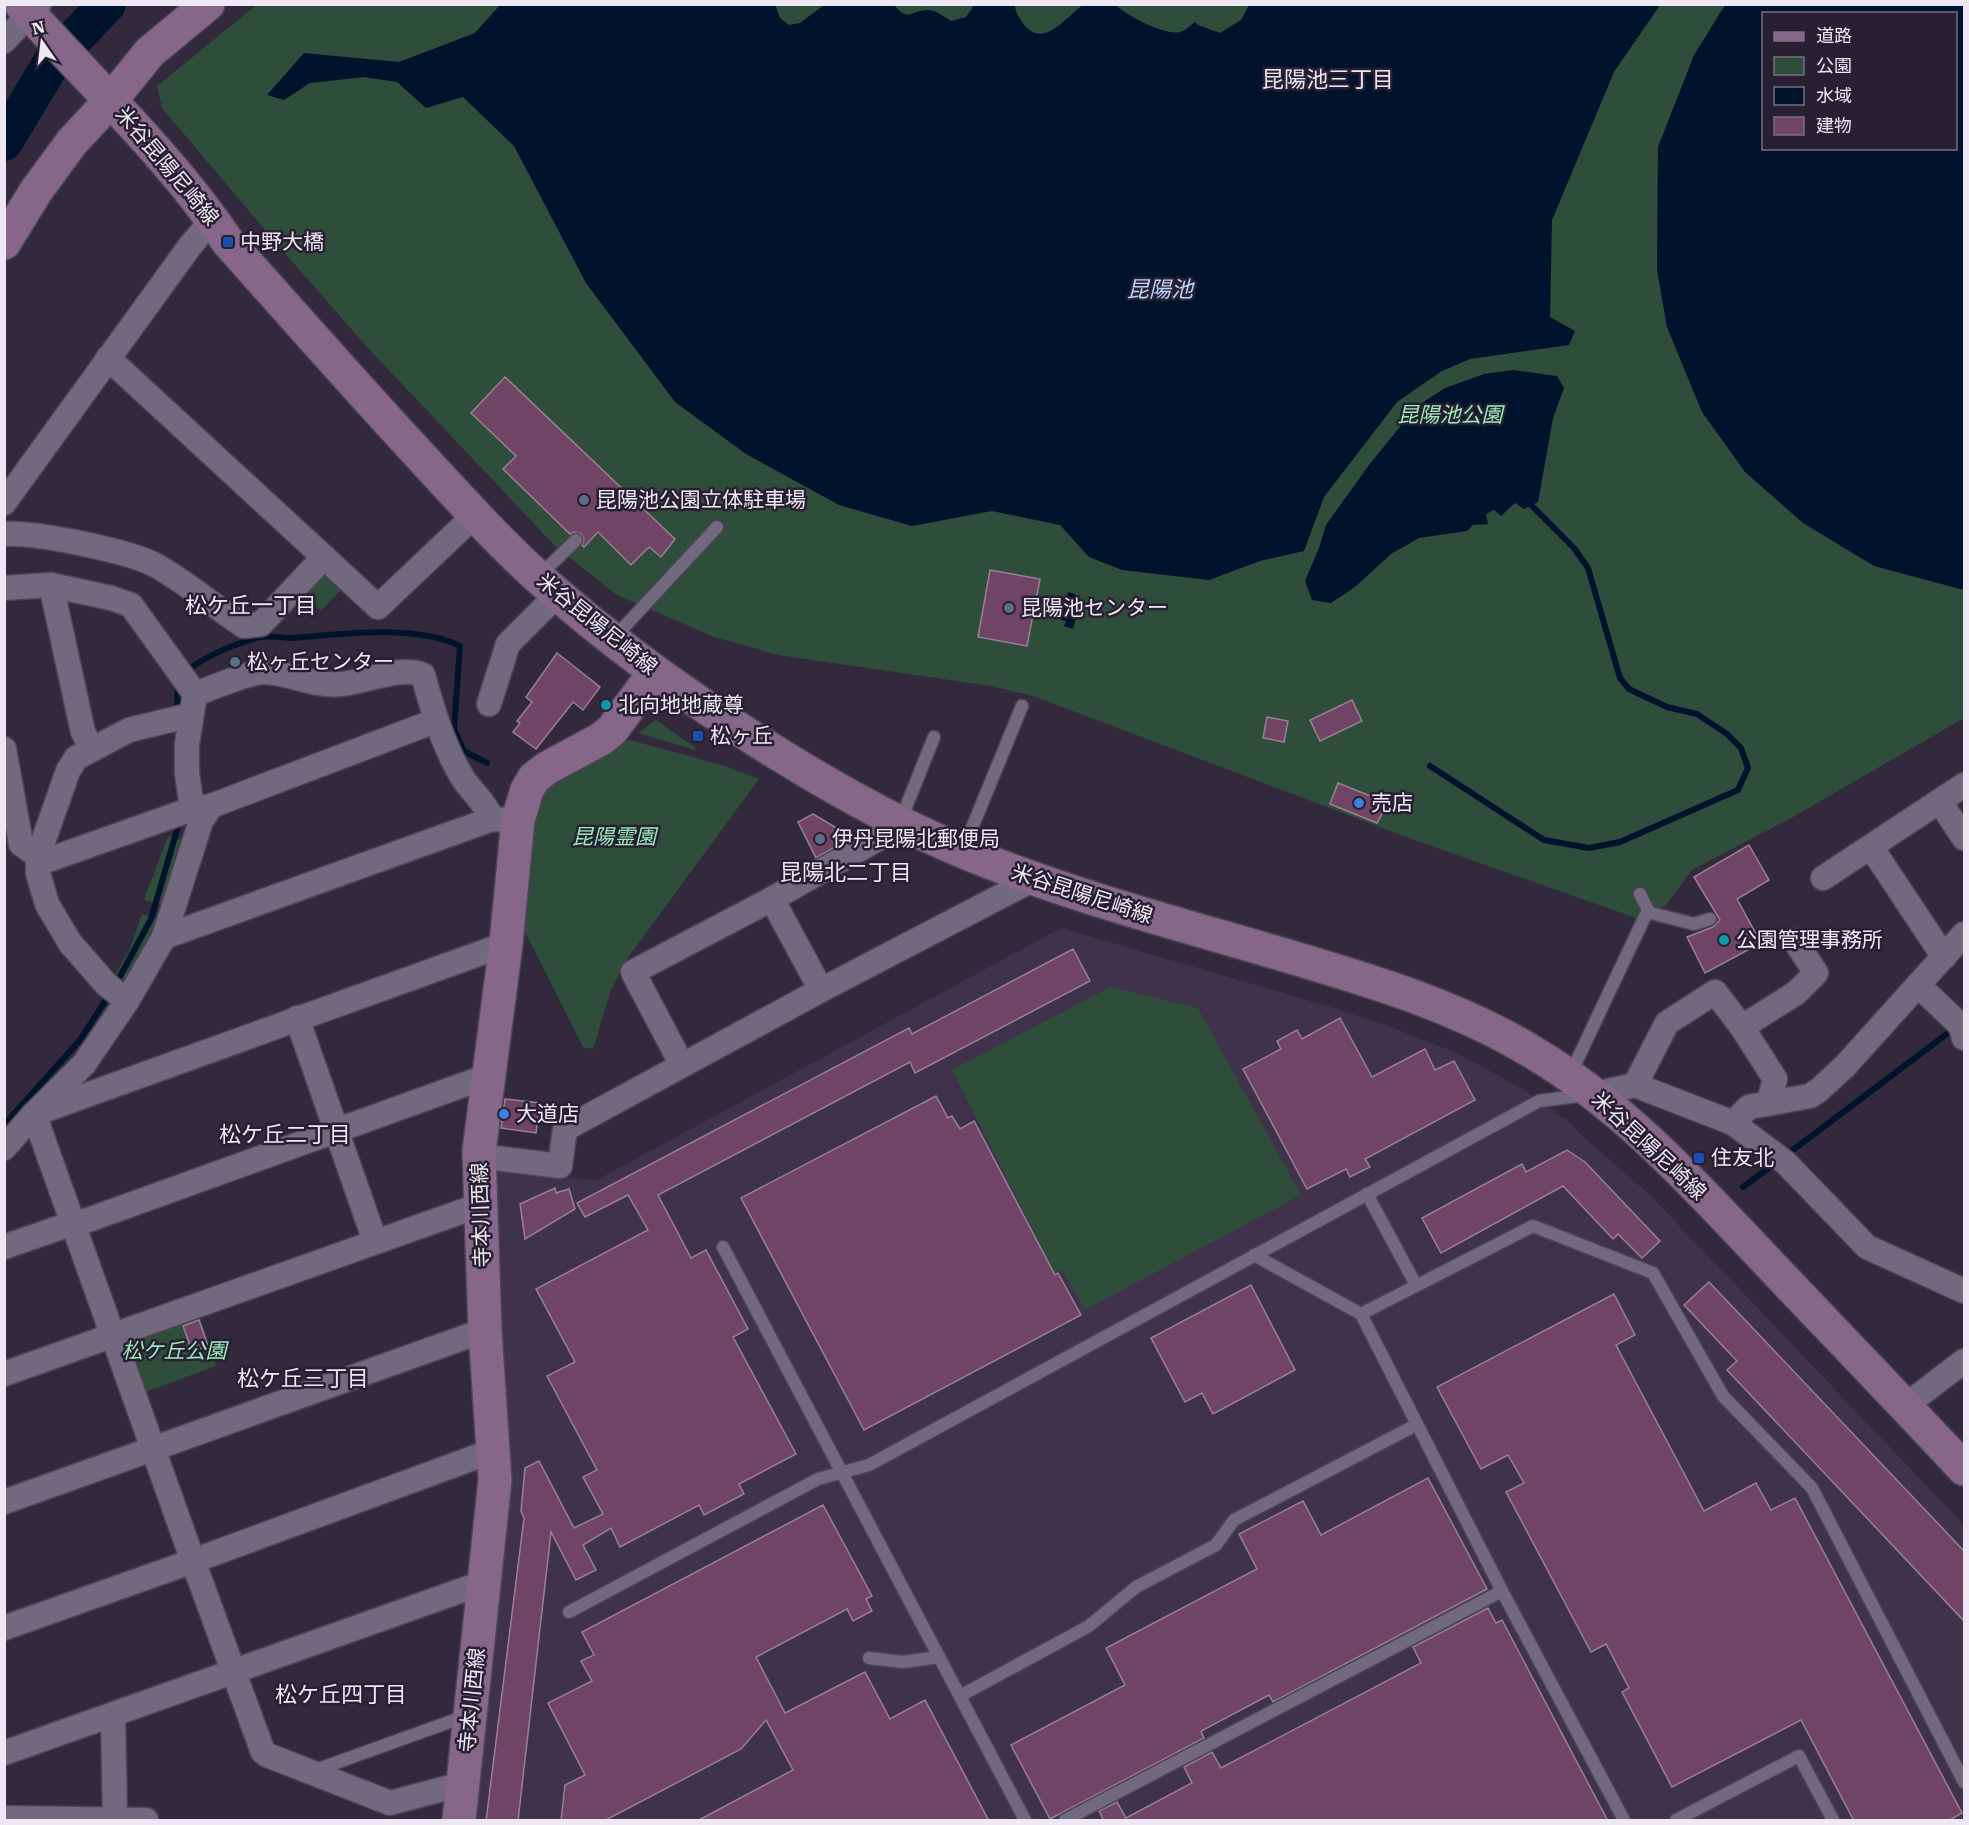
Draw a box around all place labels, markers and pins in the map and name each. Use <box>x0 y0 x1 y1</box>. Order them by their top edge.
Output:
place label: 中野大橋 <box>240 230 324 254</box>
marker: 中野大橋 <box>221 235 235 249</box>
place label: 昆陽池公園立体駐車場 <box>596 488 806 512</box>
marker: 昆陽池公園立体駐車場 <box>577 493 591 507</box>
place label: 昆陽池センター <box>1021 596 1168 620</box>
marker: 昆陽池センター <box>1002 601 1016 615</box>
place label: 松ヶ丘センター <box>247 650 394 674</box>
marker: 松ヶ丘センター <box>228 655 242 669</box>
place label: 北向地地蔵尊 <box>618 693 744 717</box>
marker: 北向地地蔵尊 <box>599 698 613 712</box>
place label: 松ヶ丘 <box>710 724 773 748</box>
marker: 松ヶ丘 <box>691 729 705 743</box>
place label: 売店 <box>1371 791 1413 815</box>
marker: 売店 <box>1352 796 1366 810</box>
place label: 伊丹昆陽北郵便局 <box>832 827 1000 851</box>
marker: 伊丹昆陽北郵便局 <box>813 832 827 846</box>
place label: 公園管理事務所 <box>1736 928 1883 952</box>
marker: 公園管理事務所 <box>1717 933 1731 947</box>
place label: 大道店 <box>516 1102 579 1126</box>
marker: 大道店 <box>497 1107 511 1121</box>
place label: 住友北 <box>1711 1146 1774 1170</box>
marker: 住友北 <box>1692 1151 1706 1165</box>

